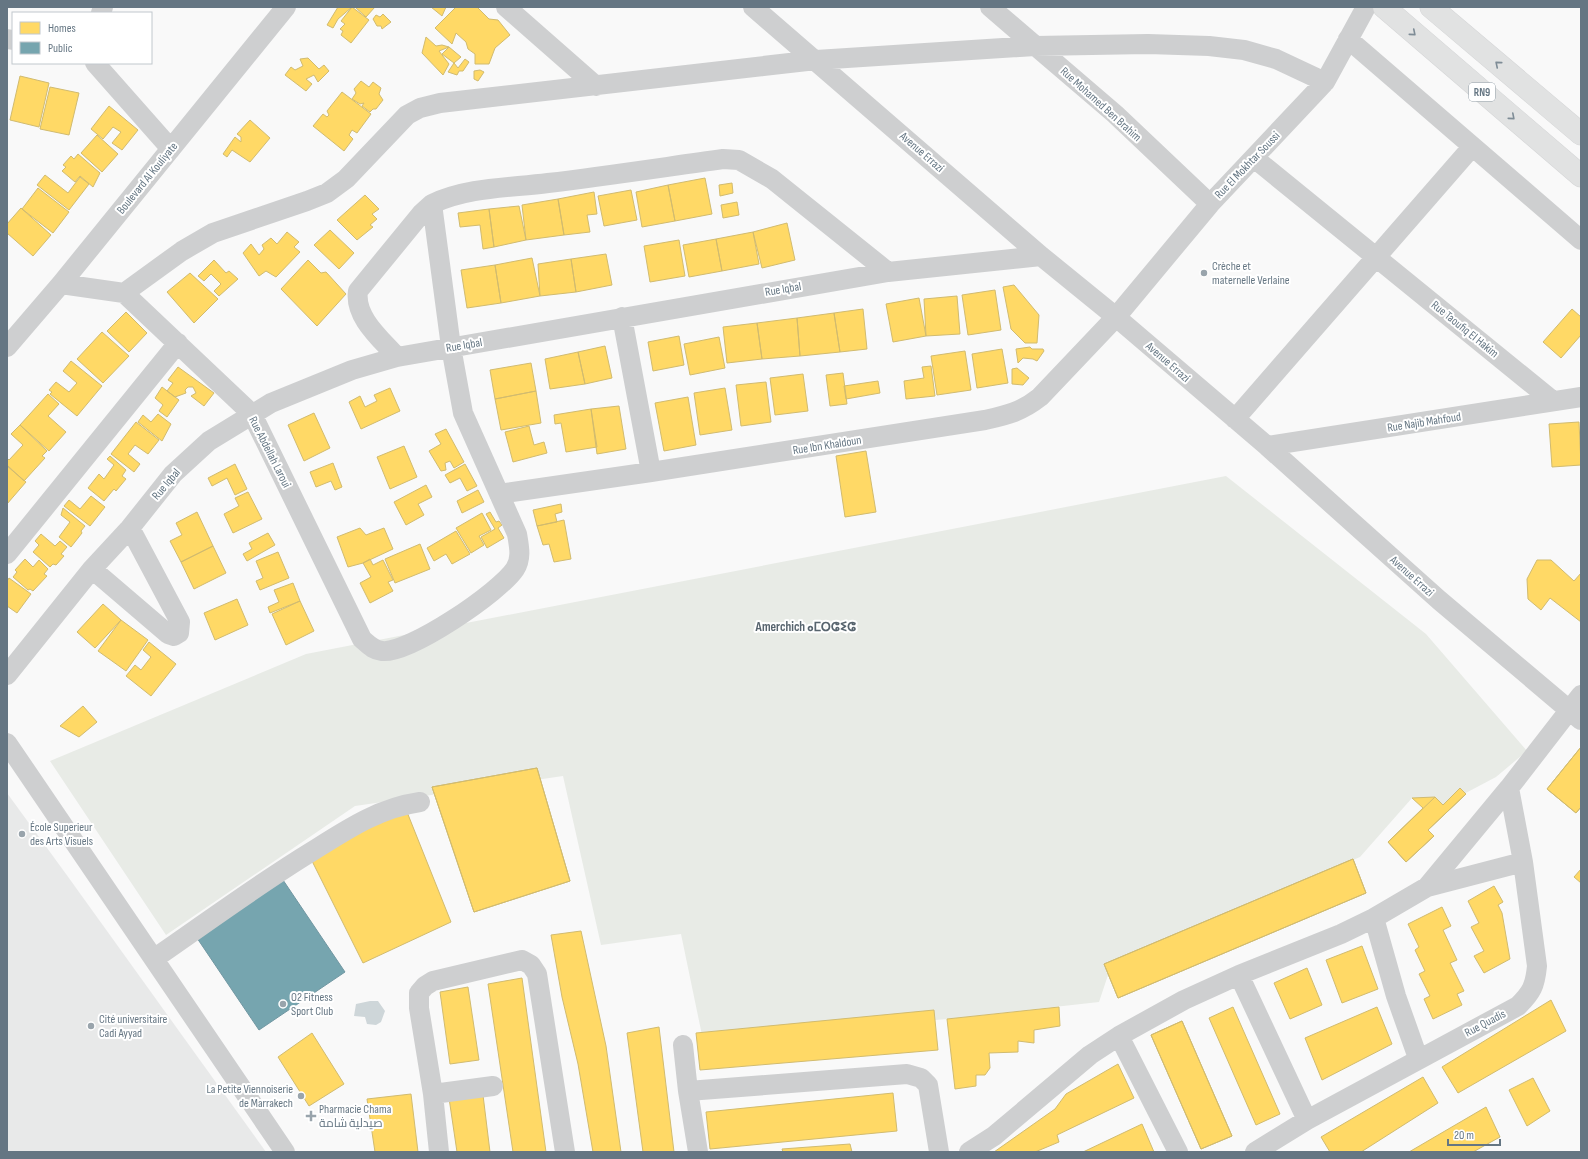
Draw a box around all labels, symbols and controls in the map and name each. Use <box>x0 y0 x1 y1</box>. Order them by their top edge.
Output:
legend <box>12 12 152 64</box>
text: Homes <box>48 21 76 36</box>
one-way arrow <box>1409 28 1416 35</box>
text: Public <box>48 41 73 56</box>
one-way arrow <box>1495 61 1503 68</box>
street label: Rue Mohamed Ben Brahim <box>1057 64 1145 145</box>
road number: RN9 <box>1469 83 1495 101</box>
one-way arrow <box>1507 113 1515 120</box>
street label: Avenue Errazi <box>896 128 947 176</box>
street label: Rue El Mokhtar Soussi <box>1211 129 1283 202</box>
street label: Boulevard Al Kouliyate <box>114 139 181 217</box>
place label: Crèche et maternelle Verlaine <box>1212 259 1290 288</box>
marker: Crèche et maternelle Verlaine <box>1199 268 1209 278</box>
street label: Rue Iqbal <box>764 279 802 300</box>
street label: Rue Taoufiq El Hakim <box>1428 298 1502 361</box>
street label: Rue Iqbal <box>445 335 483 356</box>
street label: Avenue Errazi <box>1142 338 1193 386</box>
street label: Rue Najib Mahfoud <box>1386 409 1462 436</box>
street label: Rue Abdellah Laroui <box>245 414 294 490</box>
street label: Rue Ibn Khaldoun <box>792 433 862 458</box>
street label: Rue Iqbal <box>149 466 184 503</box>
street label: Avenue Errazi <box>1386 552 1437 600</box>
district label: Amerchich ⴰⵎⵔⵛⵉⵛ <box>755 619 856 635</box>
place label: École Superieur des Arts Visuels <box>30 820 93 849</box>
marker: École Superieur des Arts Visuels <box>17 829 27 839</box>
place label: O2 Fitness Sport Club <box>291 990 333 1019</box>
marker: O2 Fitness Sport Club <box>278 999 288 1009</box>
street label: Rue Quadis <box>1462 1006 1508 1040</box>
place label: Cité universitaire Cadi Ayyad <box>99 1012 168 1041</box>
marker: Cité universitaire Cadi Ayyad <box>86 1021 96 1031</box>
place label: La Petite Viennoiserie de Marrakech <box>206 1082 293 1111</box>
marker: La Petite Viennoiserie de Marrakech <box>296 1091 306 1101</box>
place label: Pharmacie Chama صيدلية شامة <box>319 1102 392 1131</box>
marker: Pharmacie Chama صيدلية شامة <box>306 1111 316 1121</box>
scale bar <box>1448 1121 1500 1147</box>
text: 20 m <box>1454 1128 1474 1143</box>

